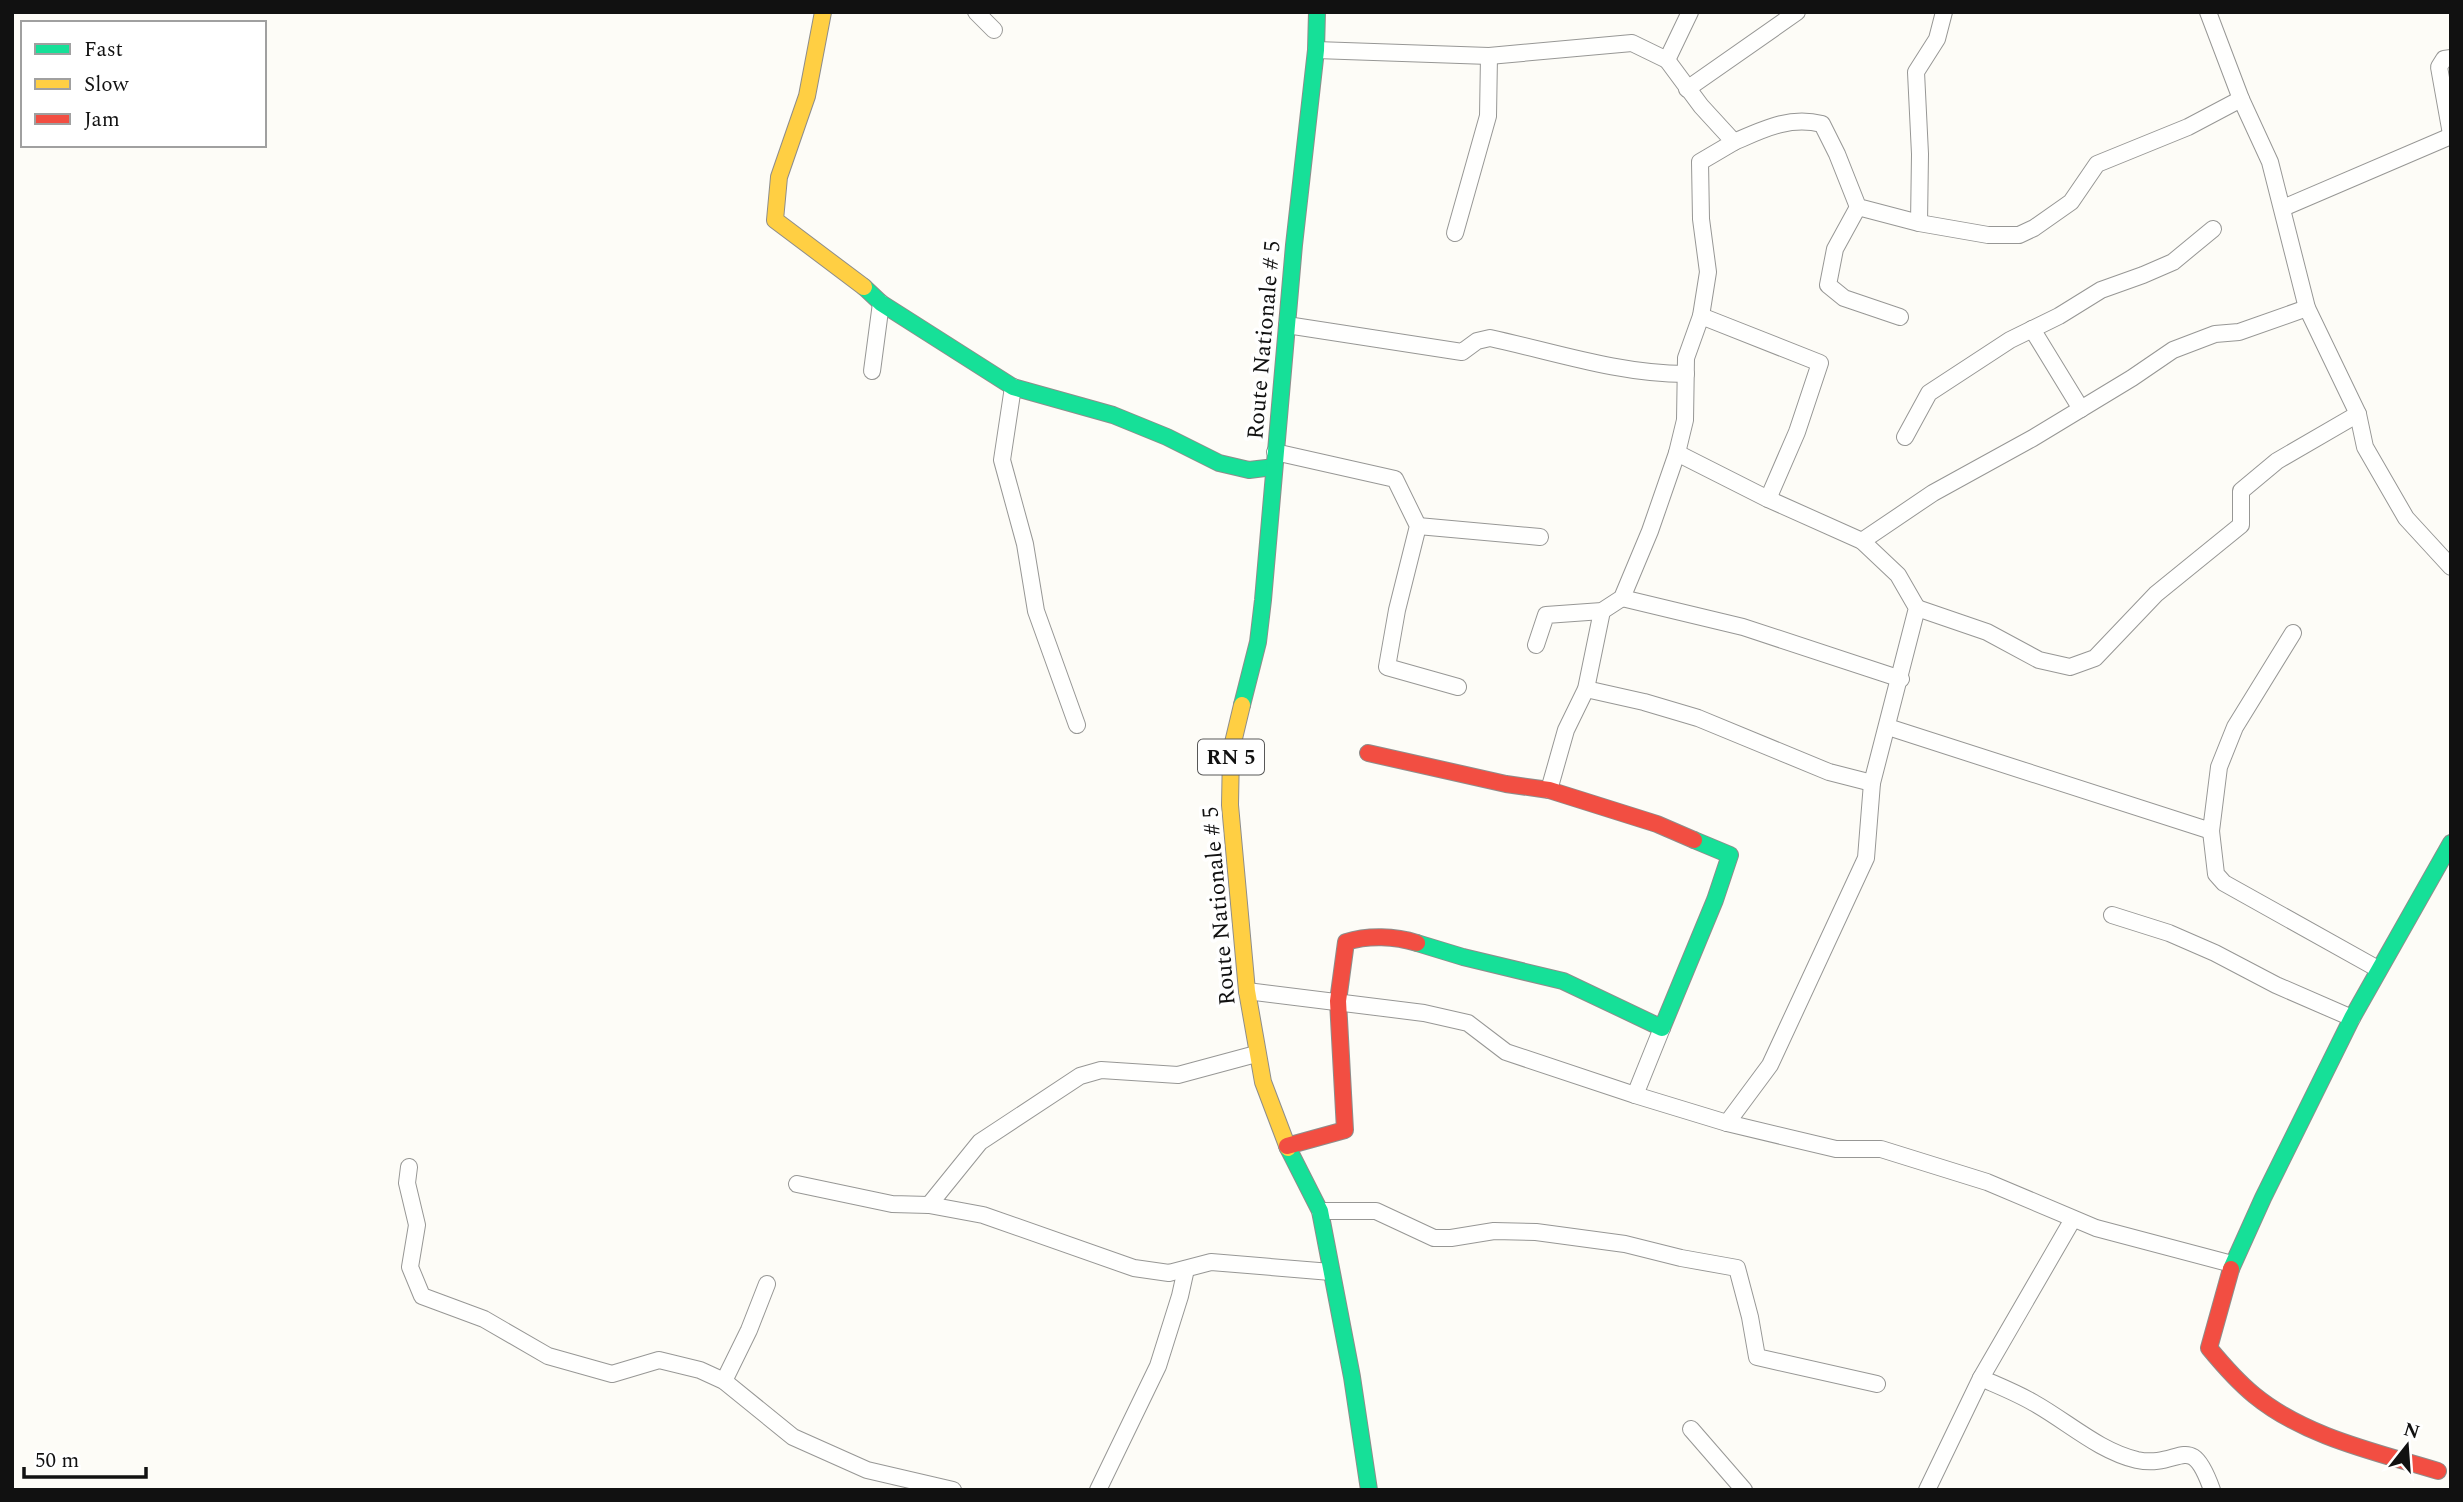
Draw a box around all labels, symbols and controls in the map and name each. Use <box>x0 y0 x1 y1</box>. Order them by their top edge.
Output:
legend <box>21 21 266 147</box>
text: Fast <box>84 34 123 66</box>
text: Slow <box>84 69 130 101</box>
text: Jam <box>84 104 120 136</box>
street label: Route Nationale # 5 <box>1238 239 1291 441</box>
road number: RN 5 <box>1198 740 1264 774</box>
street label: Route Nationale # 5 <box>1193 805 1246 1007</box>
north arrow <box>2372 1411 2442 1481</box>
text: N <box>2400 1415 2423 1447</box>
scale bar <box>24 1436 147 1480</box>
text: 50 m <box>35 1445 79 1477</box>

